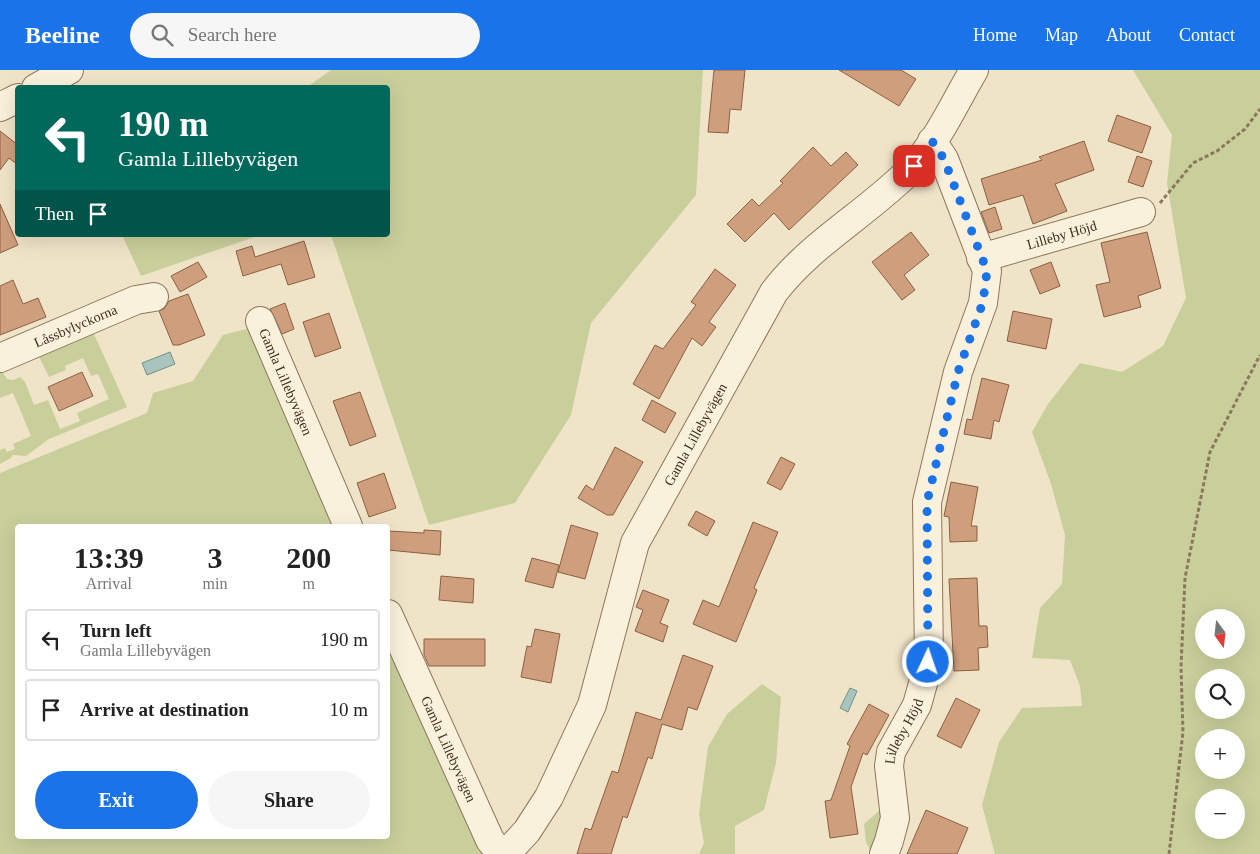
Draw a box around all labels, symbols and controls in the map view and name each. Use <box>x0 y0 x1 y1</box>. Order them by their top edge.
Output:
search box <box>130 13 480 58</box>
icon: search <box>148 21 176 49</box>
text: Beeline <box>25 22 100 48</box>
text: Search here <box>188 24 277 45</box>
text: Home <box>973 25 1017 45</box>
text: Map <box>1045 25 1078 45</box>
text: About <box>1106 25 1151 45</box>
text: Contact <box>1179 25 1235 45</box>
icon: left <box>35 105 100 170</box>
text: 190 m <box>118 105 208 144</box>
pin <box>893 145 935 187</box>
text: Gamla Lillebyvägen <box>118 146 298 171</box>
icon: arrive <box>900 152 928 180</box>
icon: arrive <box>84 200 112 228</box>
text: Then <box>35 203 74 224</box>
street label: Lilleby Höjd <box>1025 218 1098 252</box>
street label: Låssbylyckorna <box>32 301 120 350</box>
street label: Gamla Lillebyvägen <box>257 326 316 437</box>
street label: Gamla Lillebyvägen <box>661 381 730 488</box>
text: 13:39 <box>74 541 144 574</box>
text: 3 <box>207 541 222 574</box>
text: 200 <box>286 541 331 574</box>
text: Arrival <box>86 575 132 592</box>
text: min <box>203 575 227 592</box>
text: m <box>302 575 315 592</box>
north arrow <box>1195 609 1245 659</box>
map controls <box>1195 609 1245 839</box>
text: Turn left <box>80 620 152 641</box>
icon: left <box>37 626 65 654</box>
text: 190 m <box>320 629 368 650</box>
position arrow <box>901 635 953 687</box>
text: Gamla Lillebyvägen <box>80 642 211 659</box>
button: search <box>1195 669 1245 719</box>
street label: Gamla Lillebyvägen <box>418 694 479 804</box>
icon: arrive <box>37 696 65 724</box>
street label: Lilleby Höjd <box>882 697 926 765</box>
text: Arrive at destination <box>80 699 249 720</box>
text: 10 m <box>329 699 368 720</box>
button: + <box>1195 729 1245 779</box>
button: Exit <box>35 771 198 829</box>
button: Share <box>208 771 370 829</box>
button: − <box>1195 789 1245 839</box>

